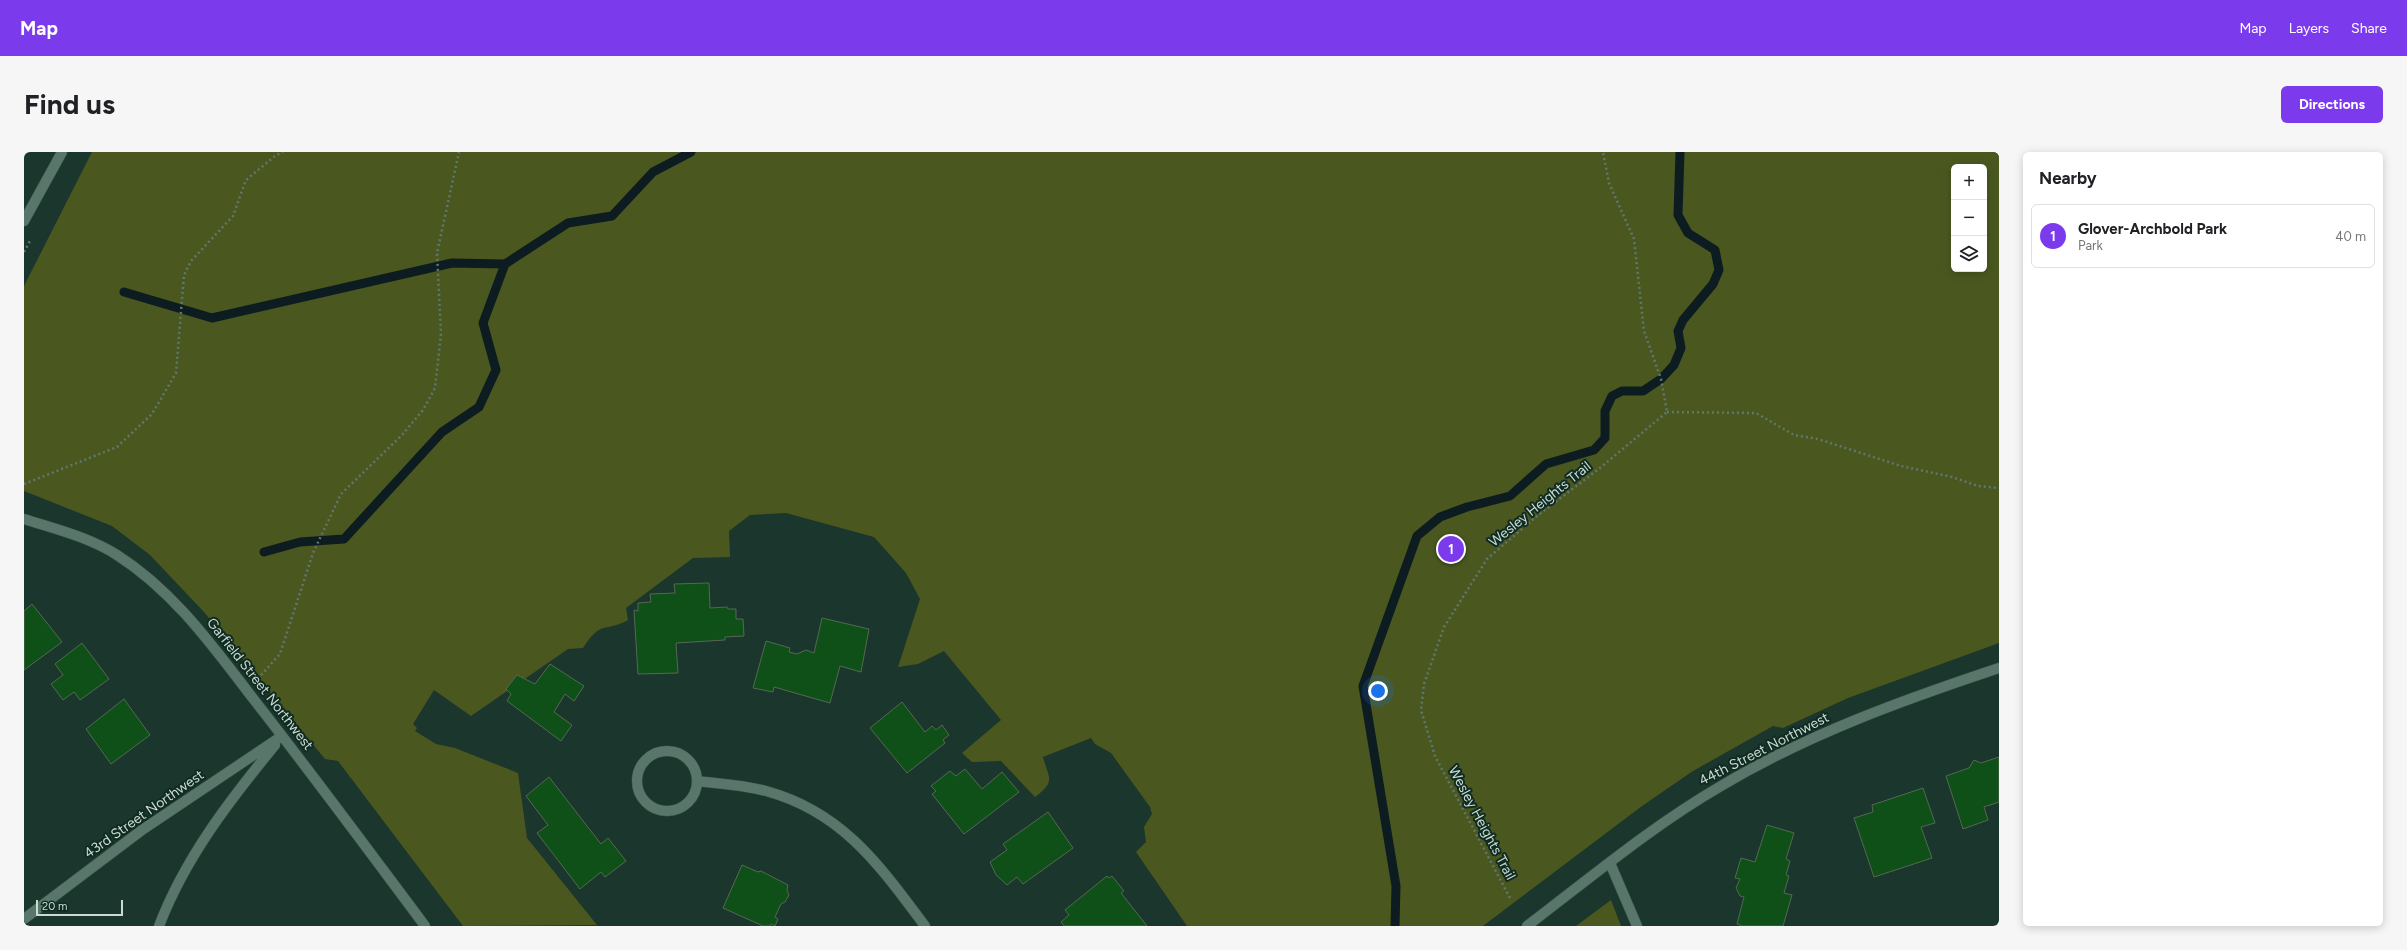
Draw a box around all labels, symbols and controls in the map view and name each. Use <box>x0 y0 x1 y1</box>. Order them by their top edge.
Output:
text: Map <box>20 17 58 40</box>
text: Map <box>2239 20 2267 37</box>
text: Layers <box>2289 20 2329 37</box>
text: Share <box>2351 20 2387 37</box>
button: Directions <box>2281 86 2383 123</box>
text: Find us <box>24 87 115 121</box>
map controls <box>1951 164 1987 272</box>
button: + <box>1951 164 1987 200</box>
text: Nearby <box>2039 168 2097 188</box>
button: − <box>1951 200 1987 236</box>
text: Glover-Archbold Park <box>2078 220 2227 238</box>
text: 1 <box>2050 229 2056 244</box>
text: 40 m <box>2335 229 2366 244</box>
button: layers <box>1951 236 1987 272</box>
text: Park <box>2078 238 2103 253</box>
street label: Wesley Heights Trail <box>1486 458 1594 550</box>
pin: 1 <box>1438 534 1464 564</box>
street label: Garfield Street Northwest <box>203 615 317 753</box>
your location <box>1368 681 1388 701</box>
street label: 44th Street Northwest <box>1696 709 1832 789</box>
street label: Wesley Heights Trail <box>1445 763 1519 883</box>
street label: 43rd Street Northwest <box>81 766 207 862</box>
scale bar <box>36 898 123 917</box>
text: 20 m <box>42 900 67 913</box>

